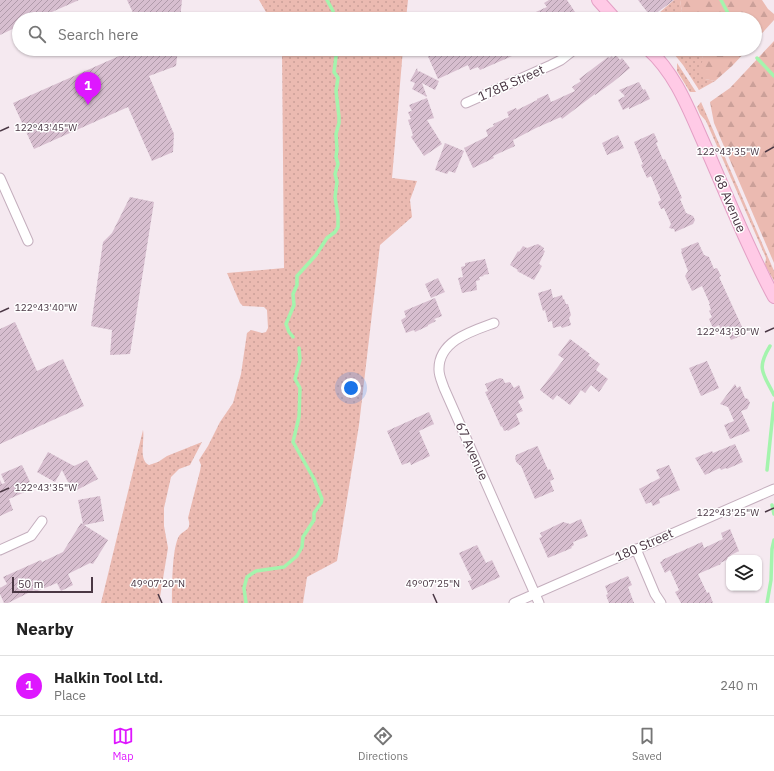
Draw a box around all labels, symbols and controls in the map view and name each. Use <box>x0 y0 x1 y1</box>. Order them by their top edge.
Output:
search box <box>12 12 762 56</box>
icon: search <box>26 23 48 45</box>
text: Search here <box>58 25 138 44</box>
street label: 178B Street <box>475 61 547 105</box>
pin: 1 <box>75 72 101 105</box>
text: 122°43'45"W <box>15 121 77 134</box>
text: 122°43'35"W <box>697 145 759 158</box>
street label: 68 Avenue <box>710 171 750 235</box>
text: 122°43'40"W <box>15 301 77 314</box>
text: 122°43'30"W <box>697 325 759 338</box>
your location <box>341 378 361 398</box>
street label: 67 Avenue <box>452 419 492 483</box>
text: 122°43'35"W <box>15 481 77 494</box>
text: 122°43'25"W <box>697 506 759 519</box>
street label: 180 Street <box>612 525 676 565</box>
map controls <box>726 555 762 591</box>
button: layers <box>726 555 762 591</box>
scale bar <box>12 575 93 594</box>
text: 50 m <box>18 577 43 591</box>
text: 49°07'20"N <box>131 577 185 590</box>
text: 49°07'25"N <box>406 577 460 590</box>
text: Nearby <box>16 618 74 640</box>
text: Halkin Tool Ltd. <box>54 668 163 687</box>
text: 1 <box>25 677 33 694</box>
text: 240 m <box>720 677 758 694</box>
text: Place <box>54 687 86 704</box>
tab: Map <box>112 725 134 763</box>
tab: Directions <box>358 725 408 763</box>
tab: Saved <box>632 725 662 763</box>

